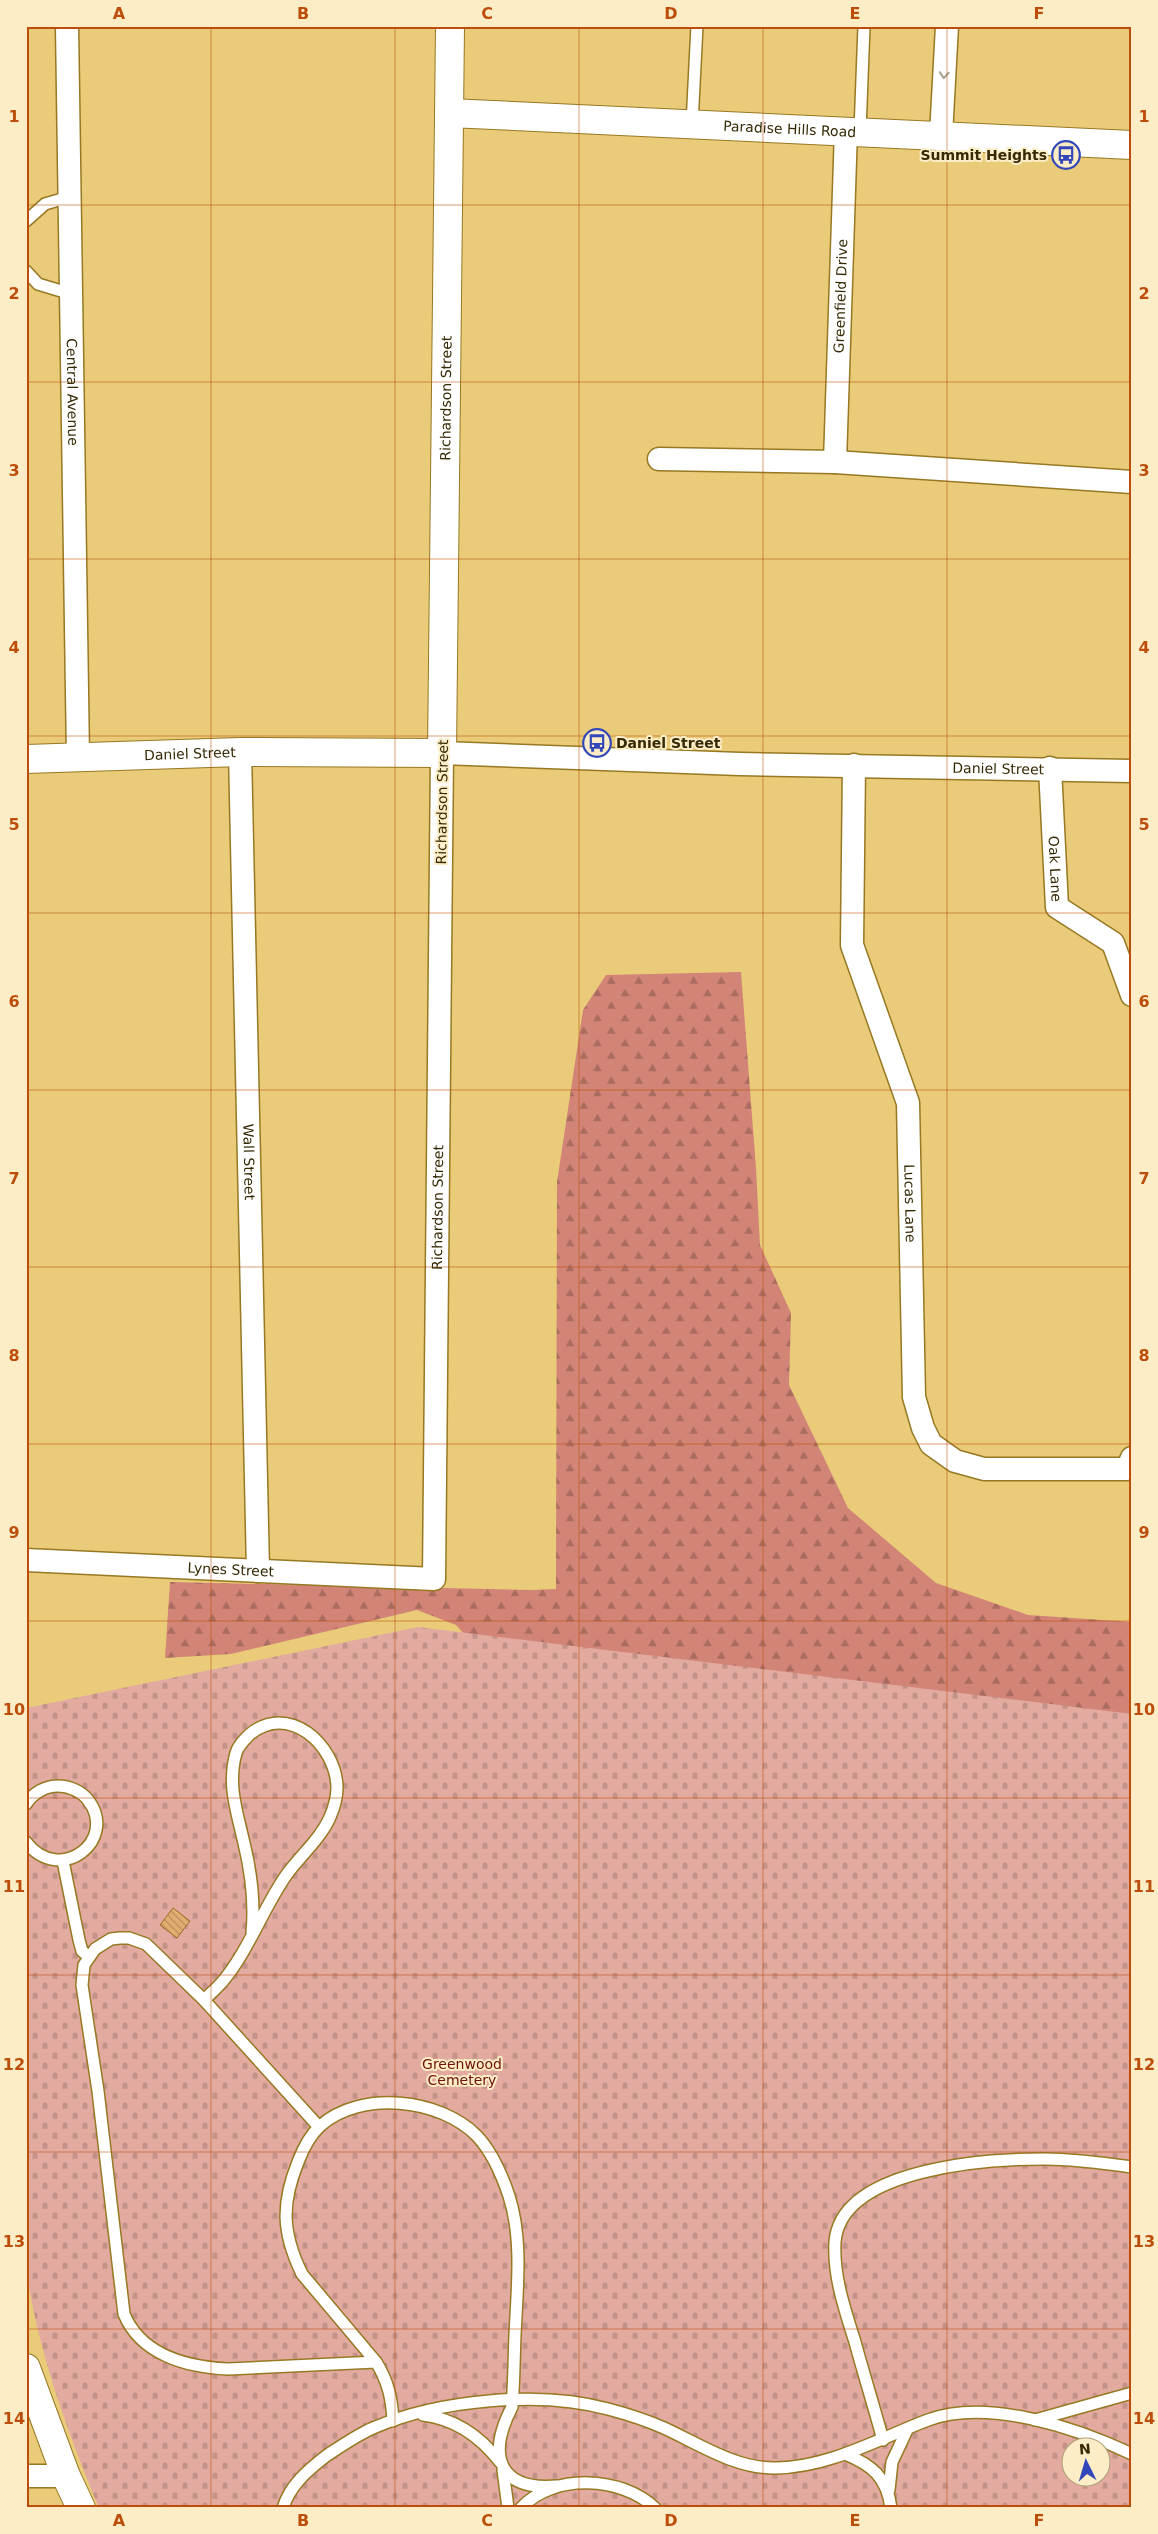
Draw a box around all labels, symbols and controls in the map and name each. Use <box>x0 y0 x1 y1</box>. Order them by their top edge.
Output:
text: A <box>113 4 126 23</box>
text: B <box>297 4 309 23</box>
text: C <box>481 4 493 23</box>
text: D <box>664 4 678 23</box>
text: E <box>850 4 860 23</box>
text: F <box>1034 4 1044 23</box>
one-way arrow <box>939 71 950 79</box>
text: 1 <box>8 107 20 126</box>
text: 1 <box>1138 107 1150 126</box>
street label: Paradise Hills Road <box>723 118 856 140</box>
bus stop icon: Summit Heights <box>1051 140 1081 170</box>
place label: Summit Heights <box>920 147 1047 163</box>
street label: Greenfield Drive <box>831 239 850 354</box>
text: 2 <box>8 284 20 303</box>
text: 2 <box>1138 284 1150 303</box>
street label: Richardson Street <box>437 335 455 461</box>
street label: Central Avenue <box>64 338 81 446</box>
text: 3 <box>8 461 20 480</box>
text: 3 <box>1138 461 1150 480</box>
text: 4 <box>8 638 20 657</box>
text: 4 <box>1138 638 1150 657</box>
bus stop icon: Daniel Street <box>582 728 612 758</box>
place label: Daniel Street <box>616 735 721 751</box>
street label: Richardson Street <box>433 739 451 865</box>
street label: Daniel Street <box>144 744 237 763</box>
street label: Daniel Street <box>952 760 1045 777</box>
text: 5 <box>8 815 20 834</box>
text: 5 <box>1138 815 1150 834</box>
street label: Oak Lane <box>1045 835 1065 902</box>
text: 6 <box>8 992 20 1011</box>
text: 6 <box>1138 992 1150 1011</box>
street label: Wall Street <box>240 1124 258 1201</box>
street label: Richardson Street <box>429 1144 446 1270</box>
street label: Lucas Lane <box>901 1164 919 1243</box>
text: 7 <box>8 1169 20 1188</box>
text: 7 <box>1138 1169 1150 1188</box>
text: 8 <box>8 1346 20 1365</box>
text: 8 <box>1138 1346 1150 1365</box>
text: 9 <box>8 1523 20 1542</box>
text: 9 <box>1138 1523 1150 1542</box>
street label: Lynes Street <box>187 1560 275 1580</box>
text: 10 <box>3 1700 25 1719</box>
text: 10 <box>1133 1700 1155 1719</box>
text: 11 <box>3 1877 25 1896</box>
text: 11 <box>1133 1877 1155 1896</box>
text: 12 <box>3 2055 25 2074</box>
text: 12 <box>1133 2055 1155 2074</box>
park label: Greenwood Cemetery <box>422 2056 502 2088</box>
text: 13 <box>3 2232 25 2251</box>
text: 13 <box>1133 2232 1155 2251</box>
text: 14 <box>3 2409 25 2428</box>
text: 14 <box>1133 2409 1155 2428</box>
north arrow <box>1060 2436 1110 2486</box>
text: N <box>1078 2441 1091 2458</box>
text: A <box>113 2511 126 2530</box>
text: B <box>297 2511 309 2530</box>
text: C <box>481 2511 493 2530</box>
text: D <box>664 2511 678 2530</box>
text: E <box>850 2511 860 2530</box>
text: F <box>1034 2511 1044 2530</box>

